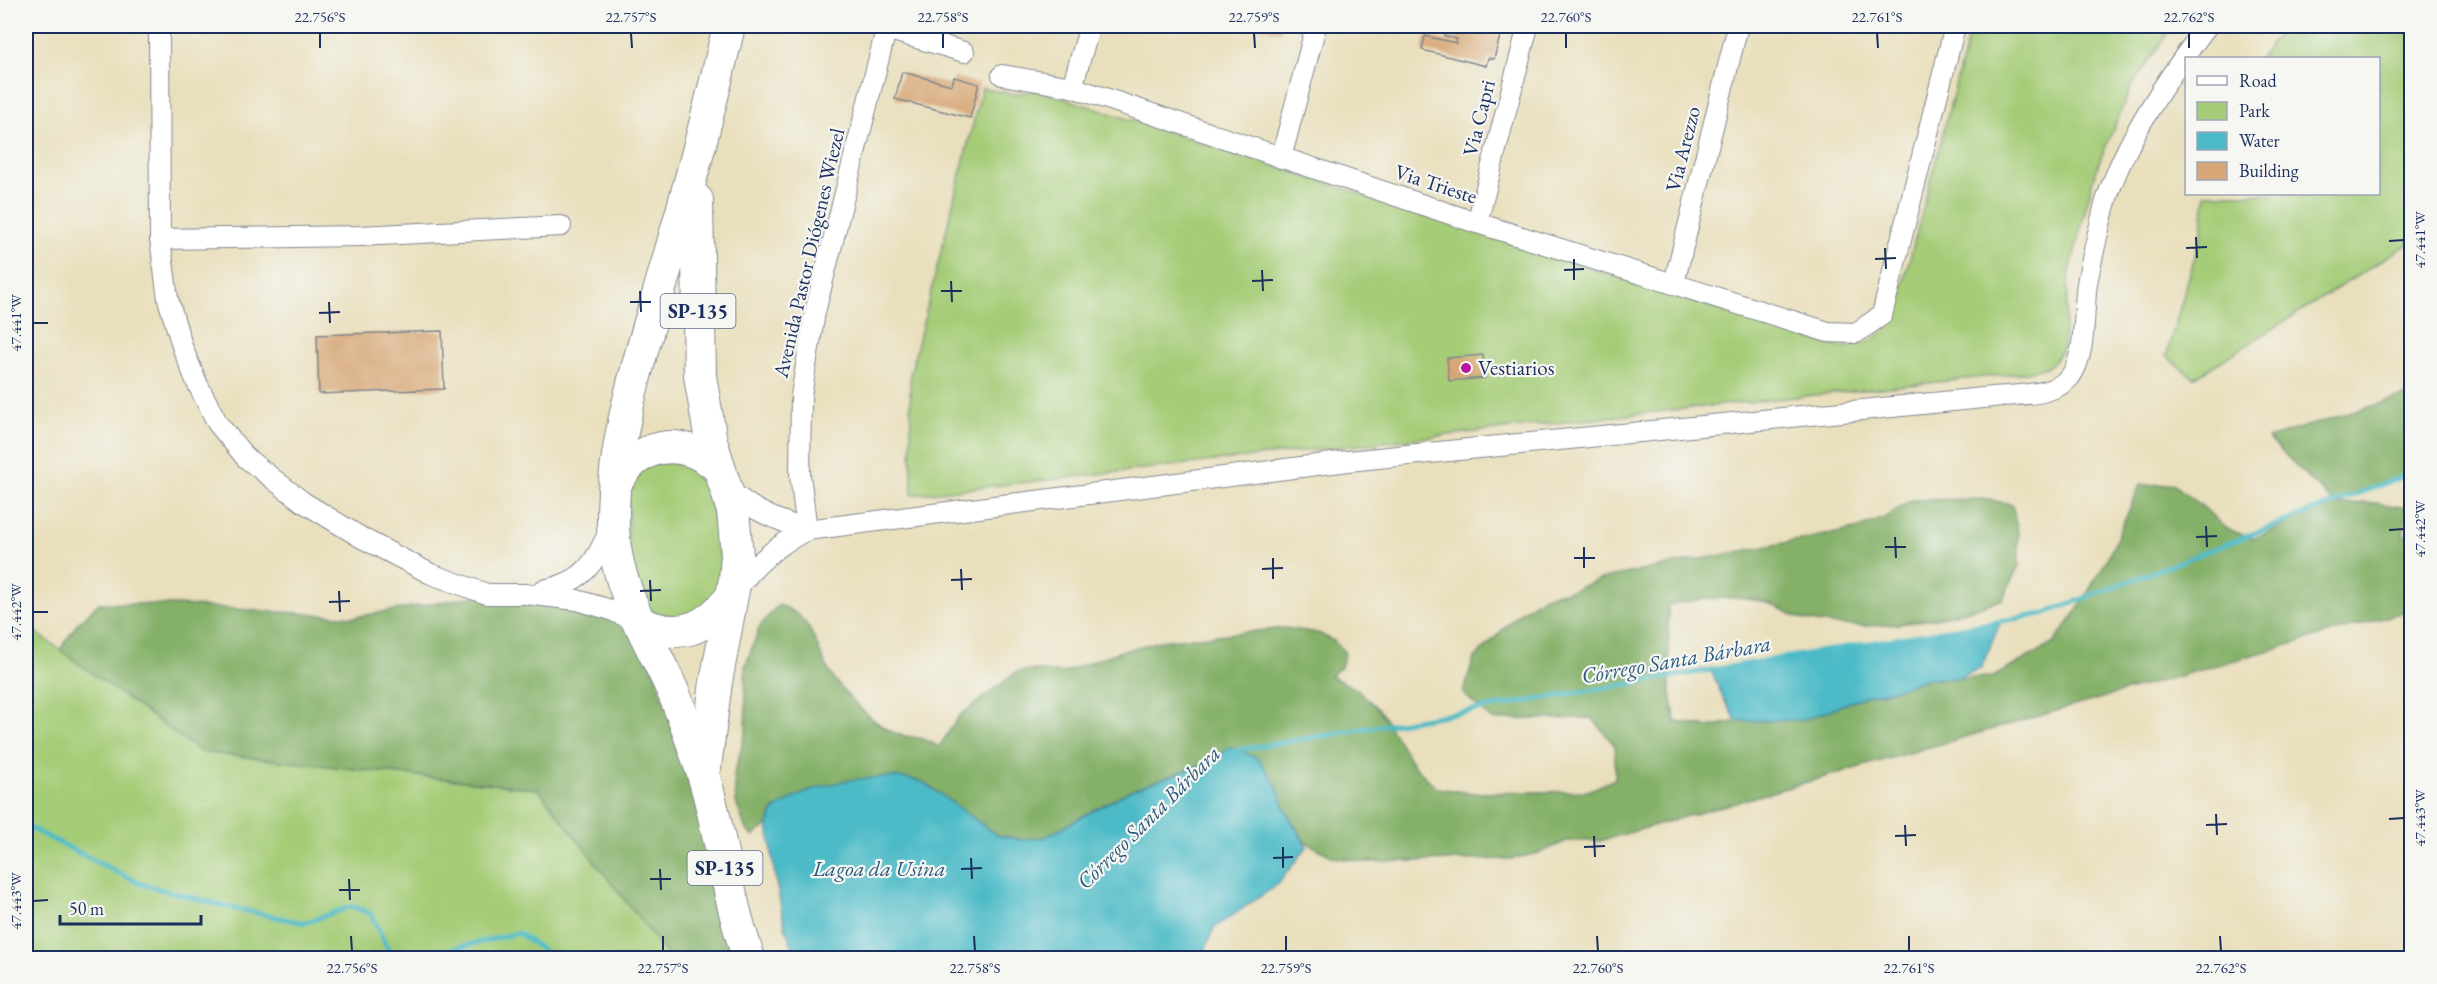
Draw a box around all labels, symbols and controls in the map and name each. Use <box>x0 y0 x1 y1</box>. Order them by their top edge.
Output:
text: 22.756°S <box>295 7 345 26</box>
text: 22.757°S <box>606 7 656 26</box>
text: 22.758°S <box>918 7 968 26</box>
text: 22.759°S <box>1229 7 1279 26</box>
text: 22.760°S <box>1541 7 1591 26</box>
text: 22.761°S <box>1852 7 1902 26</box>
text: 22.762°S <box>2164 7 2214 26</box>
legend <box>2185 57 2380 195</box>
text: Road <box>2239 69 2278 92</box>
street label: Via Capri <box>1456 77 1501 159</box>
text: Park <box>2239 99 2270 122</box>
street label: Via Arezzo <box>1659 103 1706 195</box>
street label: Avenida Pastor Diógenes Wiezel <box>766 125 850 381</box>
text: Water <box>2239 129 2280 152</box>
street label: Via Trieste <box>1391 158 1481 210</box>
text: Building <box>2239 159 2299 182</box>
text: 47.441°W <box>2410 211 2429 269</box>
text: 47.441°W <box>6 294 25 352</box>
road number: SP-135 <box>660 294 736 328</box>
place label: Vestiarios <box>1478 354 1555 381</box>
marker: Vestiarios <box>1459 361 1473 375</box>
text: 47.442°W <box>2410 500 2429 558</box>
text: 47.442°W <box>6 583 25 641</box>
water label: Córrego Santa Bárbara <box>1579 629 1773 690</box>
water label: Córrego Santa Bárbara <box>1070 739 1226 895</box>
text: 47.443°W <box>2410 789 2429 847</box>
road number: SP-135 <box>688 851 762 885</box>
water label: Lagoa da Usina <box>812 854 945 883</box>
text: 47.443°W <box>6 872 25 930</box>
scale bar <box>60 888 201 926</box>
text: 50 m <box>69 897 104 920</box>
text: 22.756°S <box>327 958 377 977</box>
text: 22.757°S <box>638 958 688 977</box>
text: 22.758°S <box>950 958 1000 977</box>
text: 22.759°S <box>1261 958 1311 977</box>
text: 22.760°S <box>1573 958 1623 977</box>
text: 22.761°S <box>1884 958 1934 977</box>
text: 22.762°S <box>2196 958 2246 977</box>

